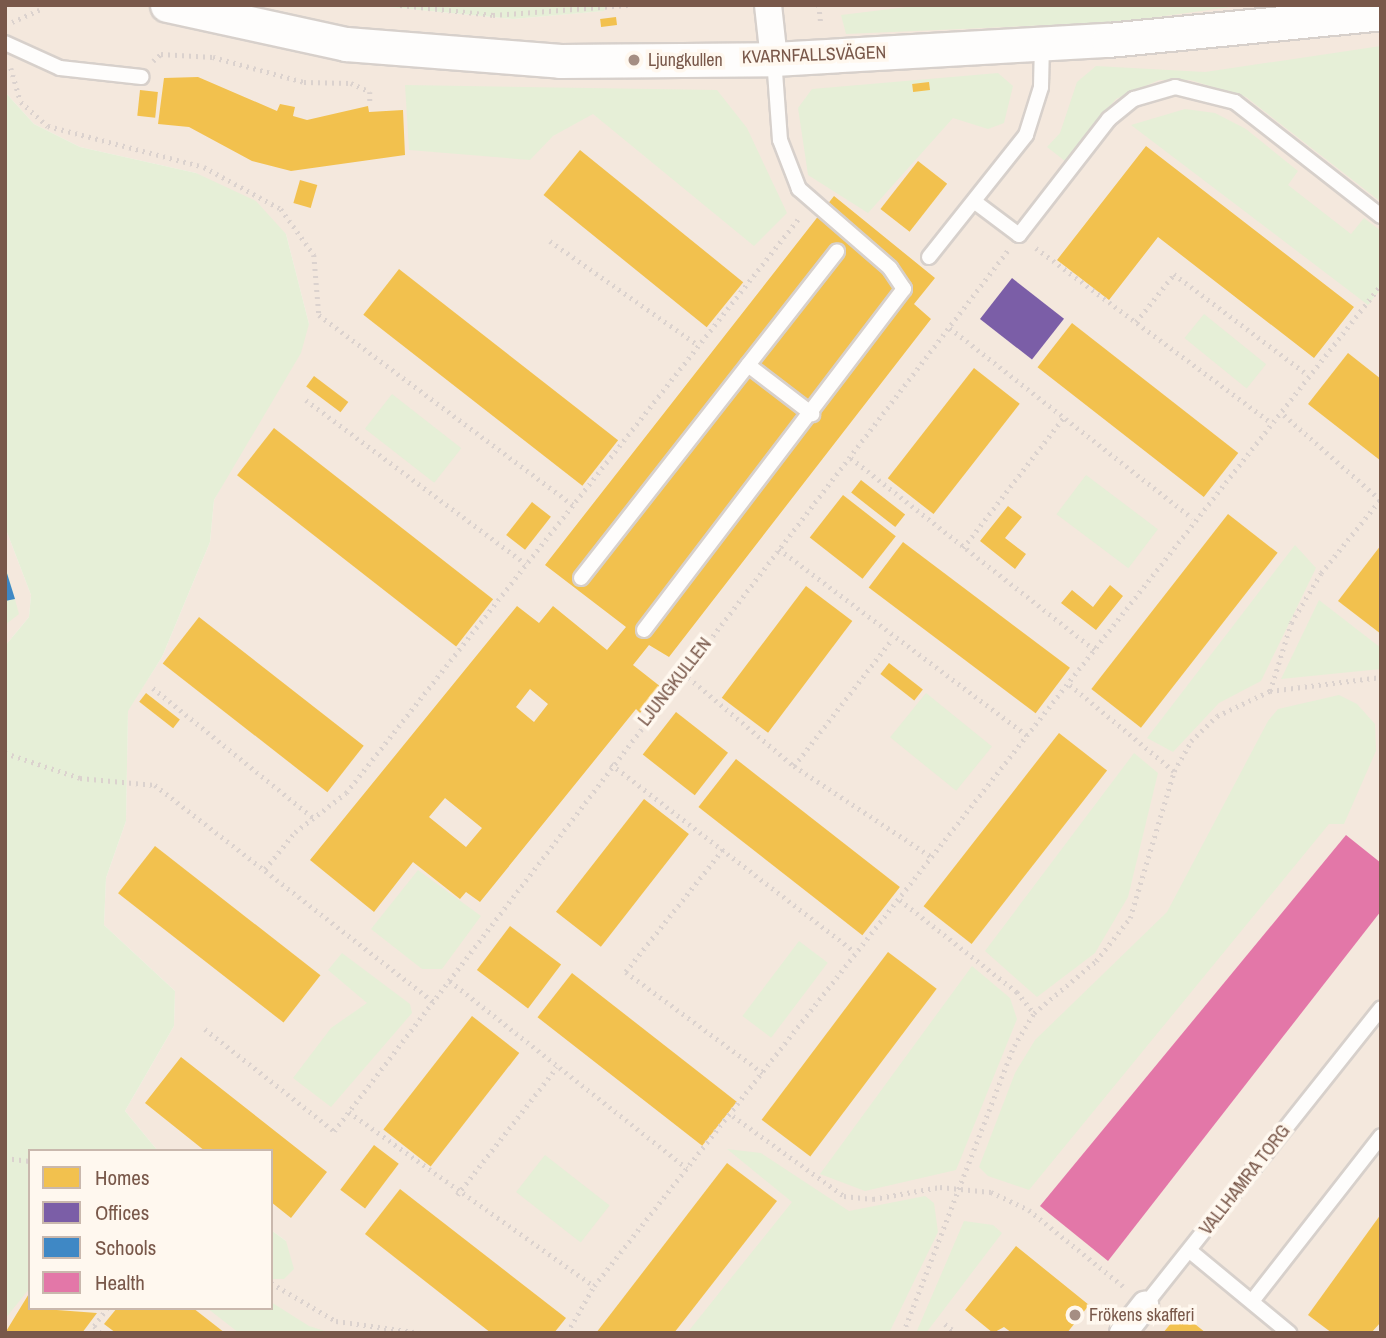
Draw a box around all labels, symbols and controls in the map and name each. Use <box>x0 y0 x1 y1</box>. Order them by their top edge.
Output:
street label: KVARNFALLSVÄGEN <box>741 42 887 68</box>
place label: Ljungkullen <box>648 49 723 71</box>
marker: Ljungkullen <box>626 52 642 68</box>
street label: LJUNGKULLEN <box>634 634 716 730</box>
street label: VALLHAMRA TORG <box>1195 1120 1295 1240</box>
legend <box>28 1149 273 1310</box>
text: Homes <box>95 1163 150 1192</box>
text: Offices <box>95 1198 149 1227</box>
text: Schools <box>95 1233 156 1262</box>
text: Health <box>95 1268 145 1297</box>
place label: Frökens skafferi <box>1089 1304 1195 1326</box>
marker: Frökens skafferi <box>1067 1307 1083 1323</box>

